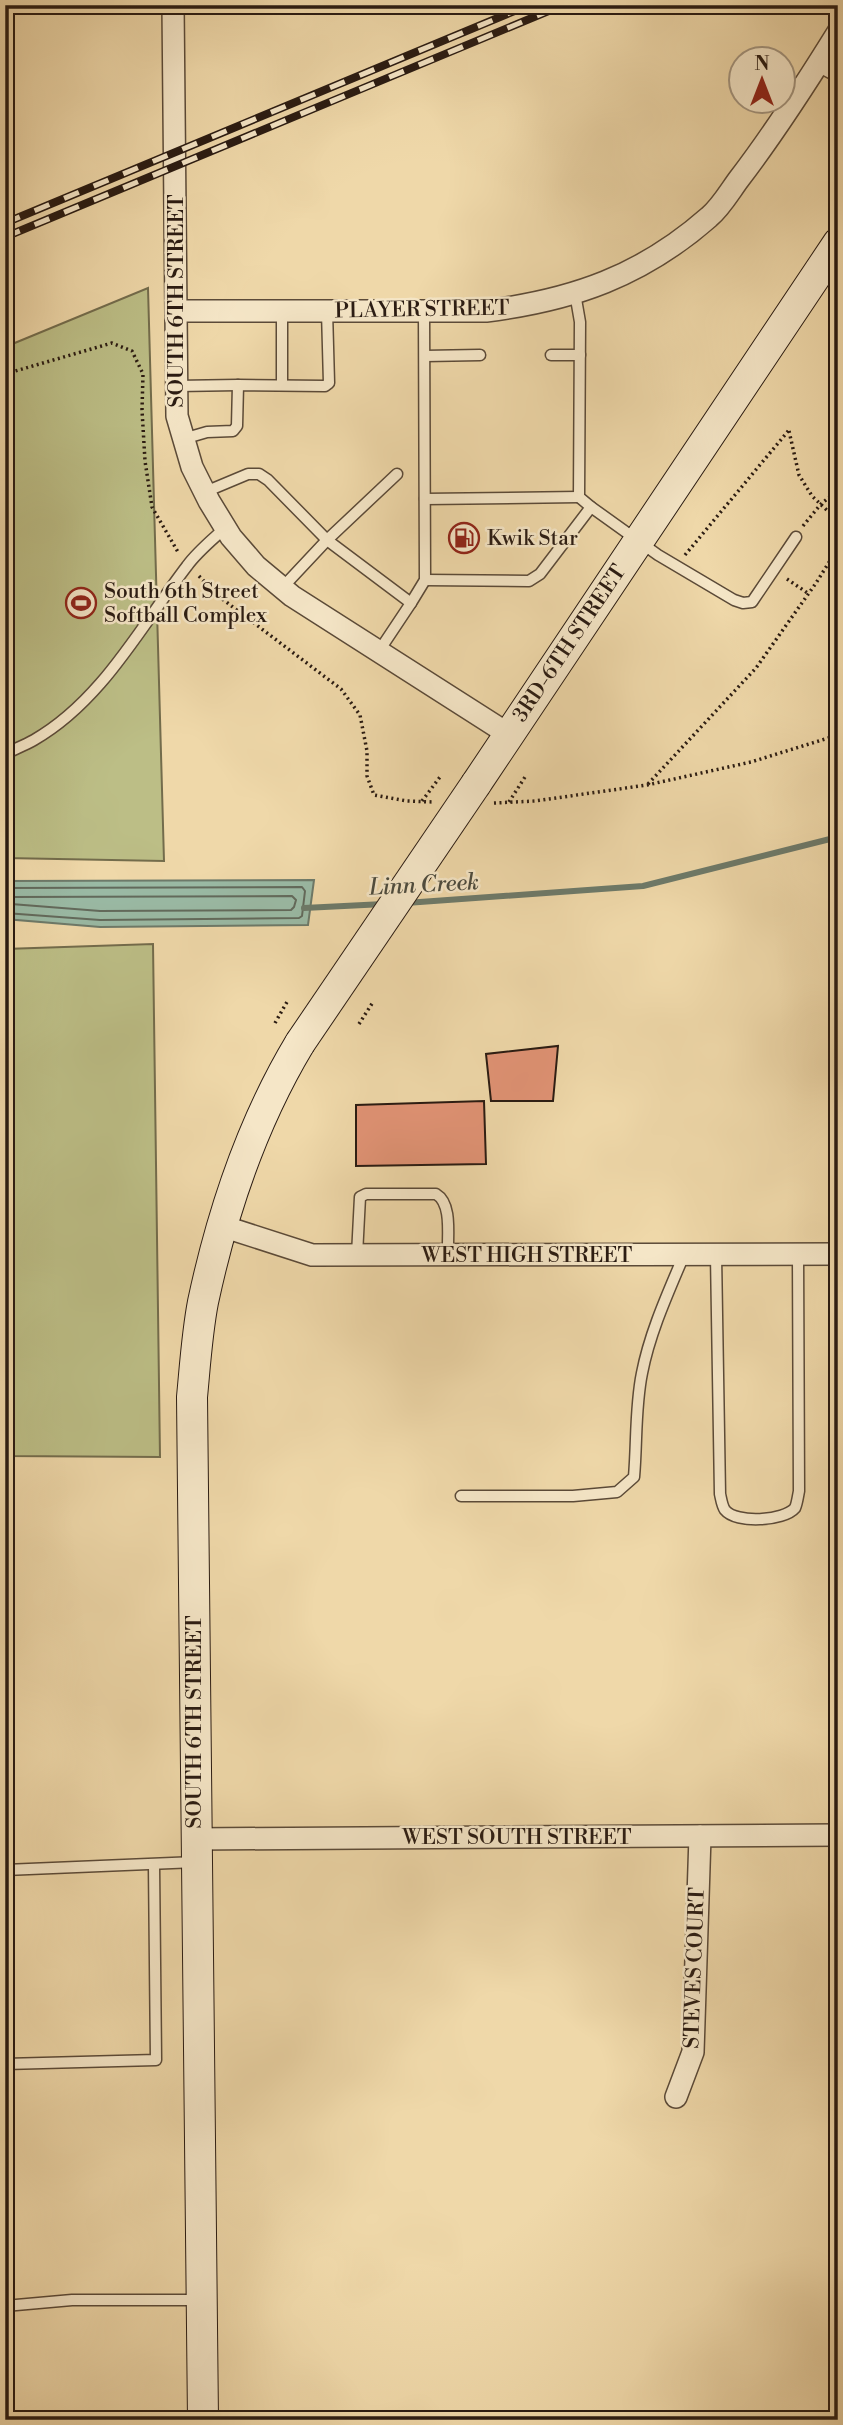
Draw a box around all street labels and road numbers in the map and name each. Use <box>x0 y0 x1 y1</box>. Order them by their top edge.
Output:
street label: SOUTH 6TH STREET <box>164 194 190 408</box>
street label: PLAYER STREET <box>334 295 510 325</box>
street label: 3RD-6TH STREET <box>508 560 632 727</box>
street label: WEST HIGH STREET <box>421 1243 633 1269</box>
street label: SOUTH 6TH STREET <box>182 1615 208 1829</box>
street label: WEST SOUTH STREET <box>401 1825 632 1851</box>
street label: STEVES COURT <box>679 1887 711 2049</box>

